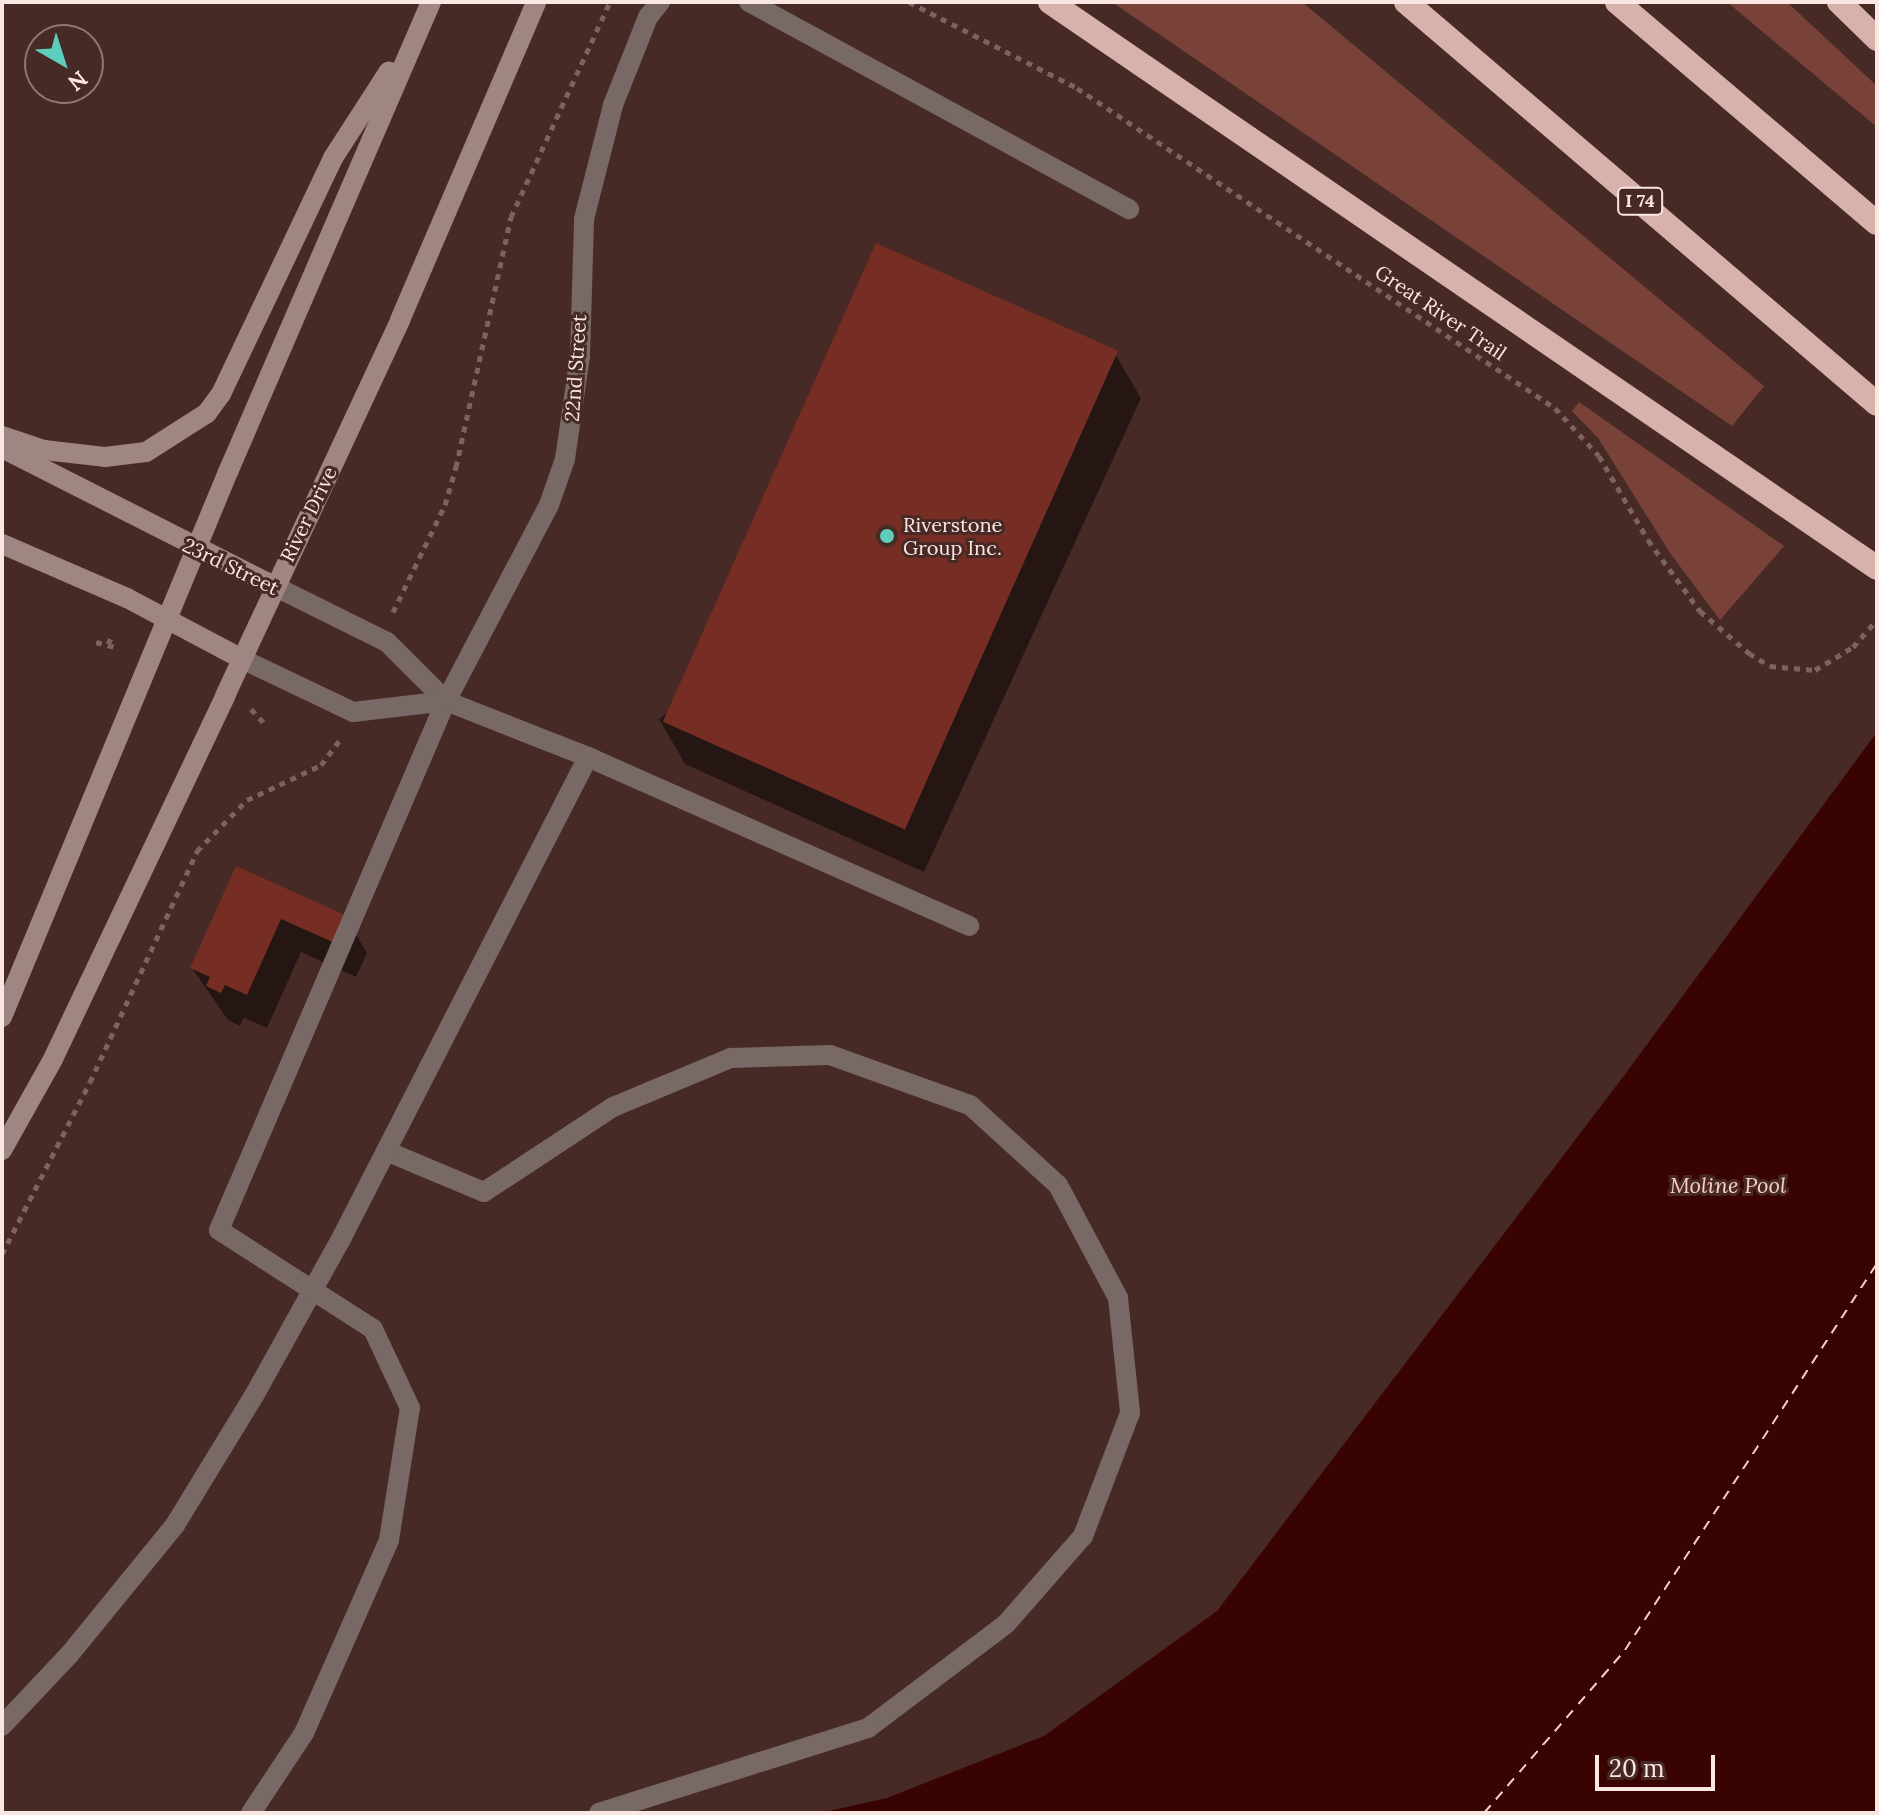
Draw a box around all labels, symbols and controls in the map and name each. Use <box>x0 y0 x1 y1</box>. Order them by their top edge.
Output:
north arrow <box>24 24 104 104</box>
text: N <box>62 65 93 97</box>
road number: I 74 <box>1616 187 1664 215</box>
street label: Great River Trail <box>1371 259 1511 365</box>
street label: 22nd Street <box>559 314 591 422</box>
street label: River Drive <box>275 462 341 566</box>
place label: Riverstone Group Inc. <box>903 512 1002 559</box>
marker: Riverstone Group Inc. <box>878 527 896 545</box>
street label: 23rd Street <box>179 532 283 600</box>
water label: Moline Pool <box>1670 1173 1786 1199</box>
scale bar <box>1599 1739 1719 1789</box>
text: 20 m <box>1609 1753 1665 1784</box>

